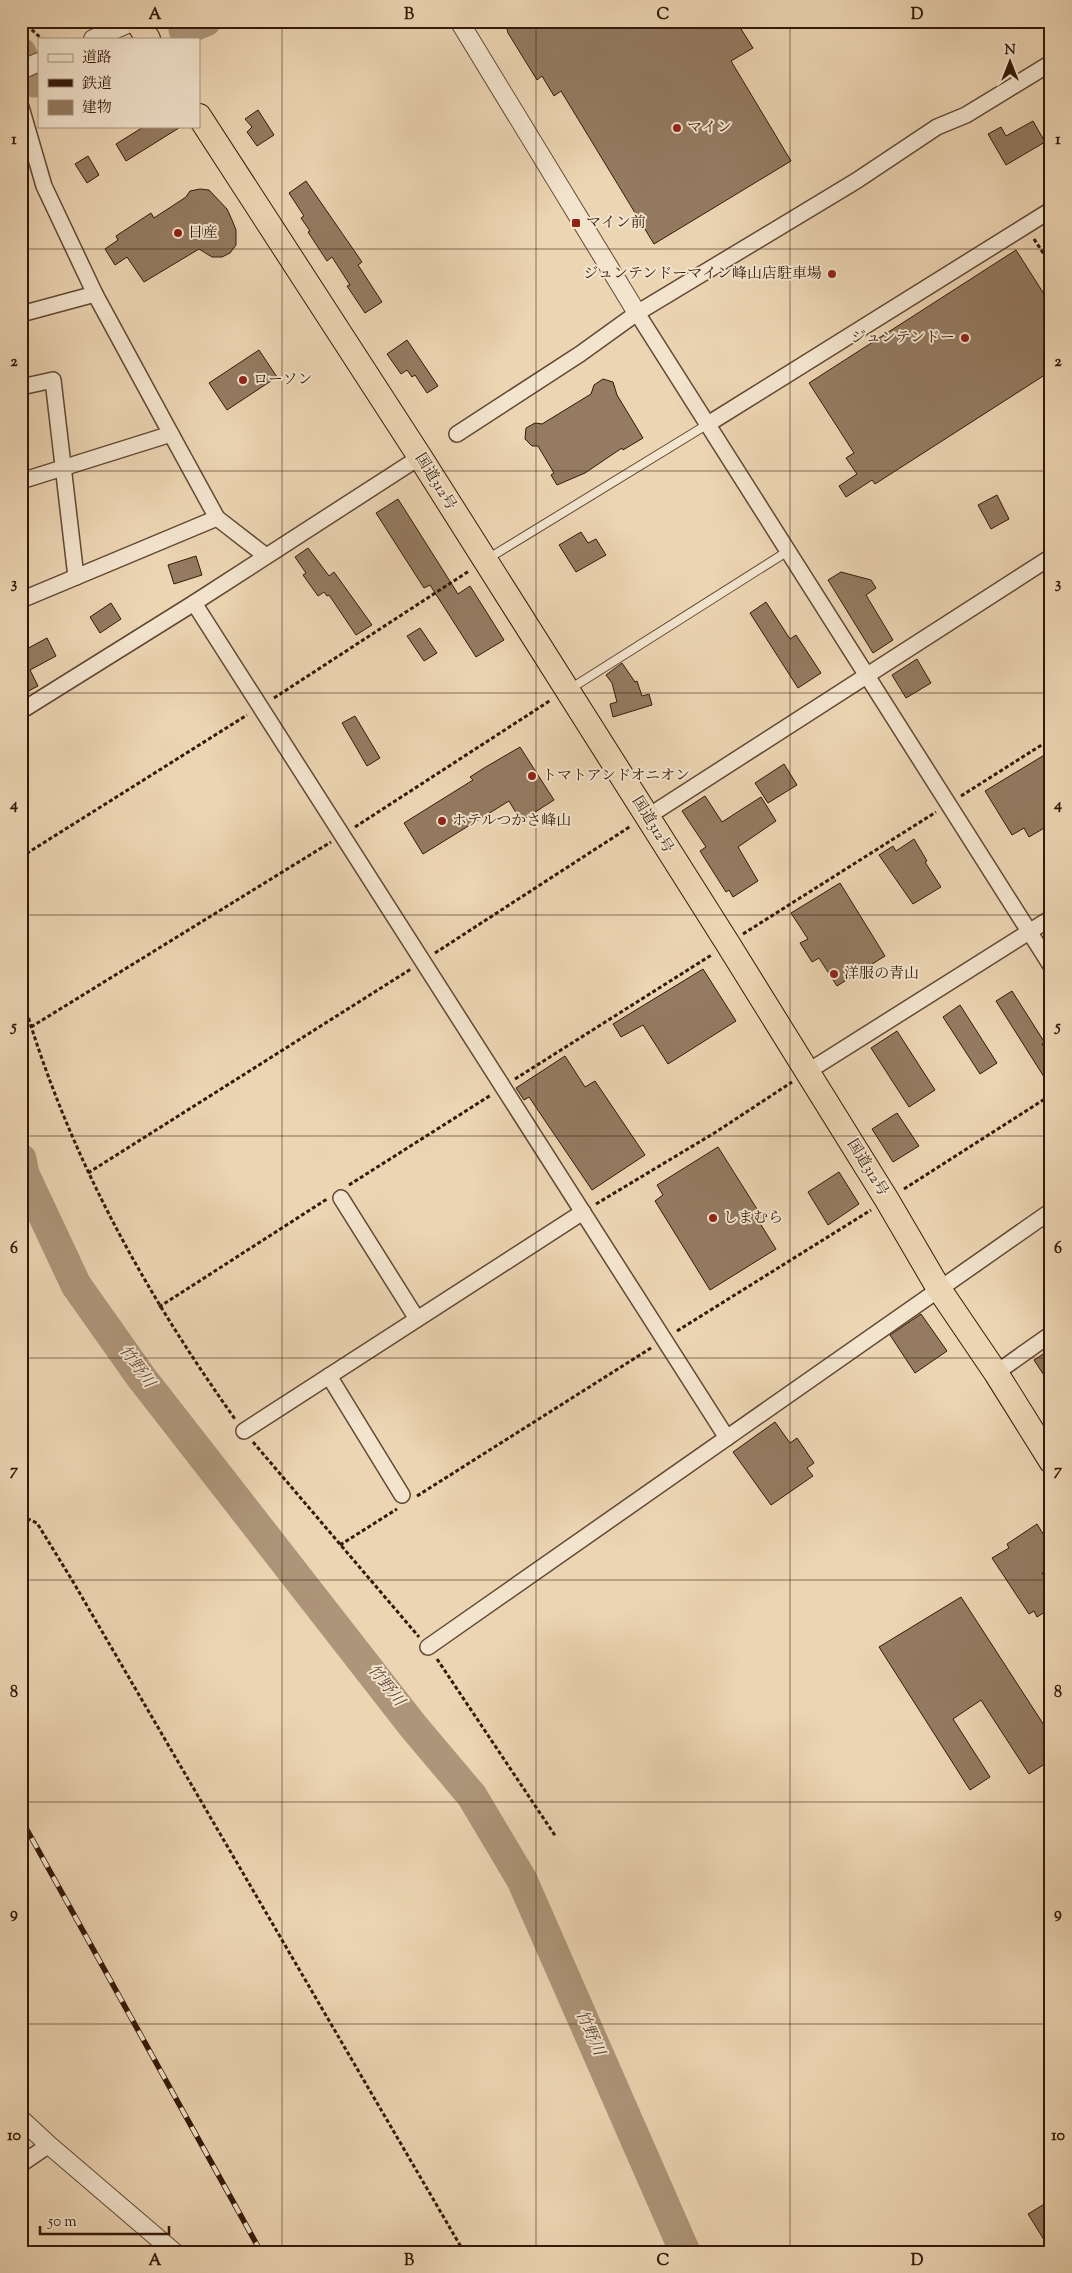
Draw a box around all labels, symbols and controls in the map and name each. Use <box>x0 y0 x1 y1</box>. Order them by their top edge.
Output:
text: A <box>149 4 162 27</box>
text: B <box>404 4 414 27</box>
text: C <box>657 4 670 27</box>
text: D <box>911 4 924 27</box>
legend <box>38 38 200 128</box>
north arrow <box>984 38 1034 88</box>
text: N <box>1004 41 1016 61</box>
text: 道路 <box>82 48 112 69</box>
text: 鉄道 <box>82 74 112 95</box>
text: 建物 <box>82 98 112 119</box>
place label: マイン <box>687 118 732 139</box>
marker: マイン <box>671 122 683 134</box>
text: 1 <box>11 129 17 152</box>
text: 1 <box>1055 129 1061 152</box>
place label: マイン前 <box>586 213 646 234</box>
marker: マイン前 <box>570 217 582 229</box>
place label: 日産 <box>188 223 218 244</box>
marker: 日産 <box>172 227 184 239</box>
place label: ジュンテンドーマイン峰山店駐車場 <box>583 264 822 285</box>
marker: ジュンテンドーマイン峰山店駐車場 <box>826 268 838 280</box>
place label: ジュンテンドー <box>851 328 955 349</box>
marker: ジュンテンドー <box>959 332 971 344</box>
text: 2 <box>10 351 18 374</box>
text: 2 <box>1054 351 1062 374</box>
place label: ローソン <box>253 370 312 391</box>
marker: ローソン <box>237 374 249 386</box>
street label: 国道312号 <box>409 450 461 514</box>
text: 3 <box>11 573 18 596</box>
text: 3 <box>1055 573 1062 596</box>
place label: トマトアンドオニオン <box>542 766 690 787</box>
marker: トマトアンドオニオン <box>526 770 538 782</box>
street label: 国道312号 <box>626 793 678 857</box>
text: 4 <box>9 794 18 817</box>
text: 4 <box>1053 794 1062 817</box>
place label: ホテルつかさ峰山 <box>452 811 571 832</box>
marker: ホテルつかさ峰山 <box>436 815 448 827</box>
place label: 洋服の青山 <box>844 964 919 985</box>
marker: 洋服の青山 <box>828 968 840 980</box>
text: 5 <box>9 1016 17 1039</box>
text: 5 <box>1053 1016 1061 1039</box>
street label: 国道312号 <box>841 1136 893 1200</box>
place label: しまむら <box>723 1208 783 1229</box>
marker: しまむら <box>707 1212 719 1224</box>
text: 6 <box>10 1238 18 1261</box>
text: 6 <box>1054 1238 1062 1261</box>
water label: 竹野川 <box>113 1341 161 1395</box>
text: 7 <box>10 1460 19 1483</box>
text: 7 <box>1054 1460 1063 1483</box>
water label: 竹野川 <box>361 1660 410 1713</box>
text: 8 <box>10 1682 18 1705</box>
text: 8 <box>1054 1682 1062 1705</box>
text: 9 <box>10 1903 18 1926</box>
text: 9 <box>1054 1903 1062 1926</box>
water label: 竹野川 <box>569 2006 610 2061</box>
text: 10 <box>7 2125 21 2148</box>
text: 10 <box>1051 2125 1065 2148</box>
scale bar <box>40 2203 169 2235</box>
text: 50 m <box>47 2212 77 2233</box>
text: A <box>149 2250 162 2273</box>
text: B <box>404 2250 414 2273</box>
text: C <box>657 2250 670 2273</box>
text: D <box>911 2250 924 2273</box>

